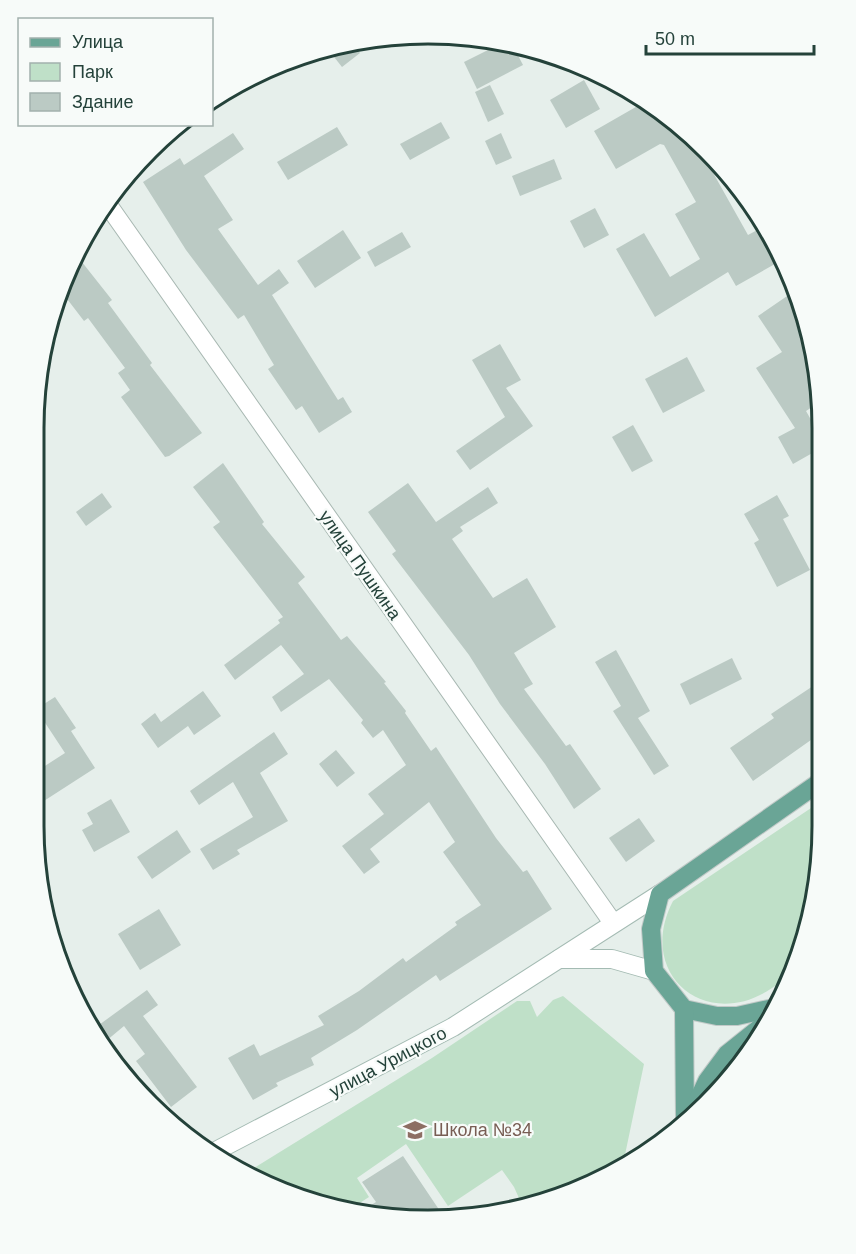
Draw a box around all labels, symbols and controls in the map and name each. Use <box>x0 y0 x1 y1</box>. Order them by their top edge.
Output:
legend <box>18 18 213 126</box>
scale bar <box>646 18 814 56</box>
text: 50 m <box>655 29 695 49</box>
text: Улица <box>72 32 124 52</box>
text: Парк <box>72 62 113 82</box>
text: Здание <box>72 92 133 112</box>
street label: улица Пушкина <box>315 507 406 624</box>
street label: улица Урицкого <box>326 1023 450 1101</box>
school or university icon: Школа №34 <box>402 1117 428 1143</box>
place label: Школа №34 <box>433 1120 532 1140</box>

